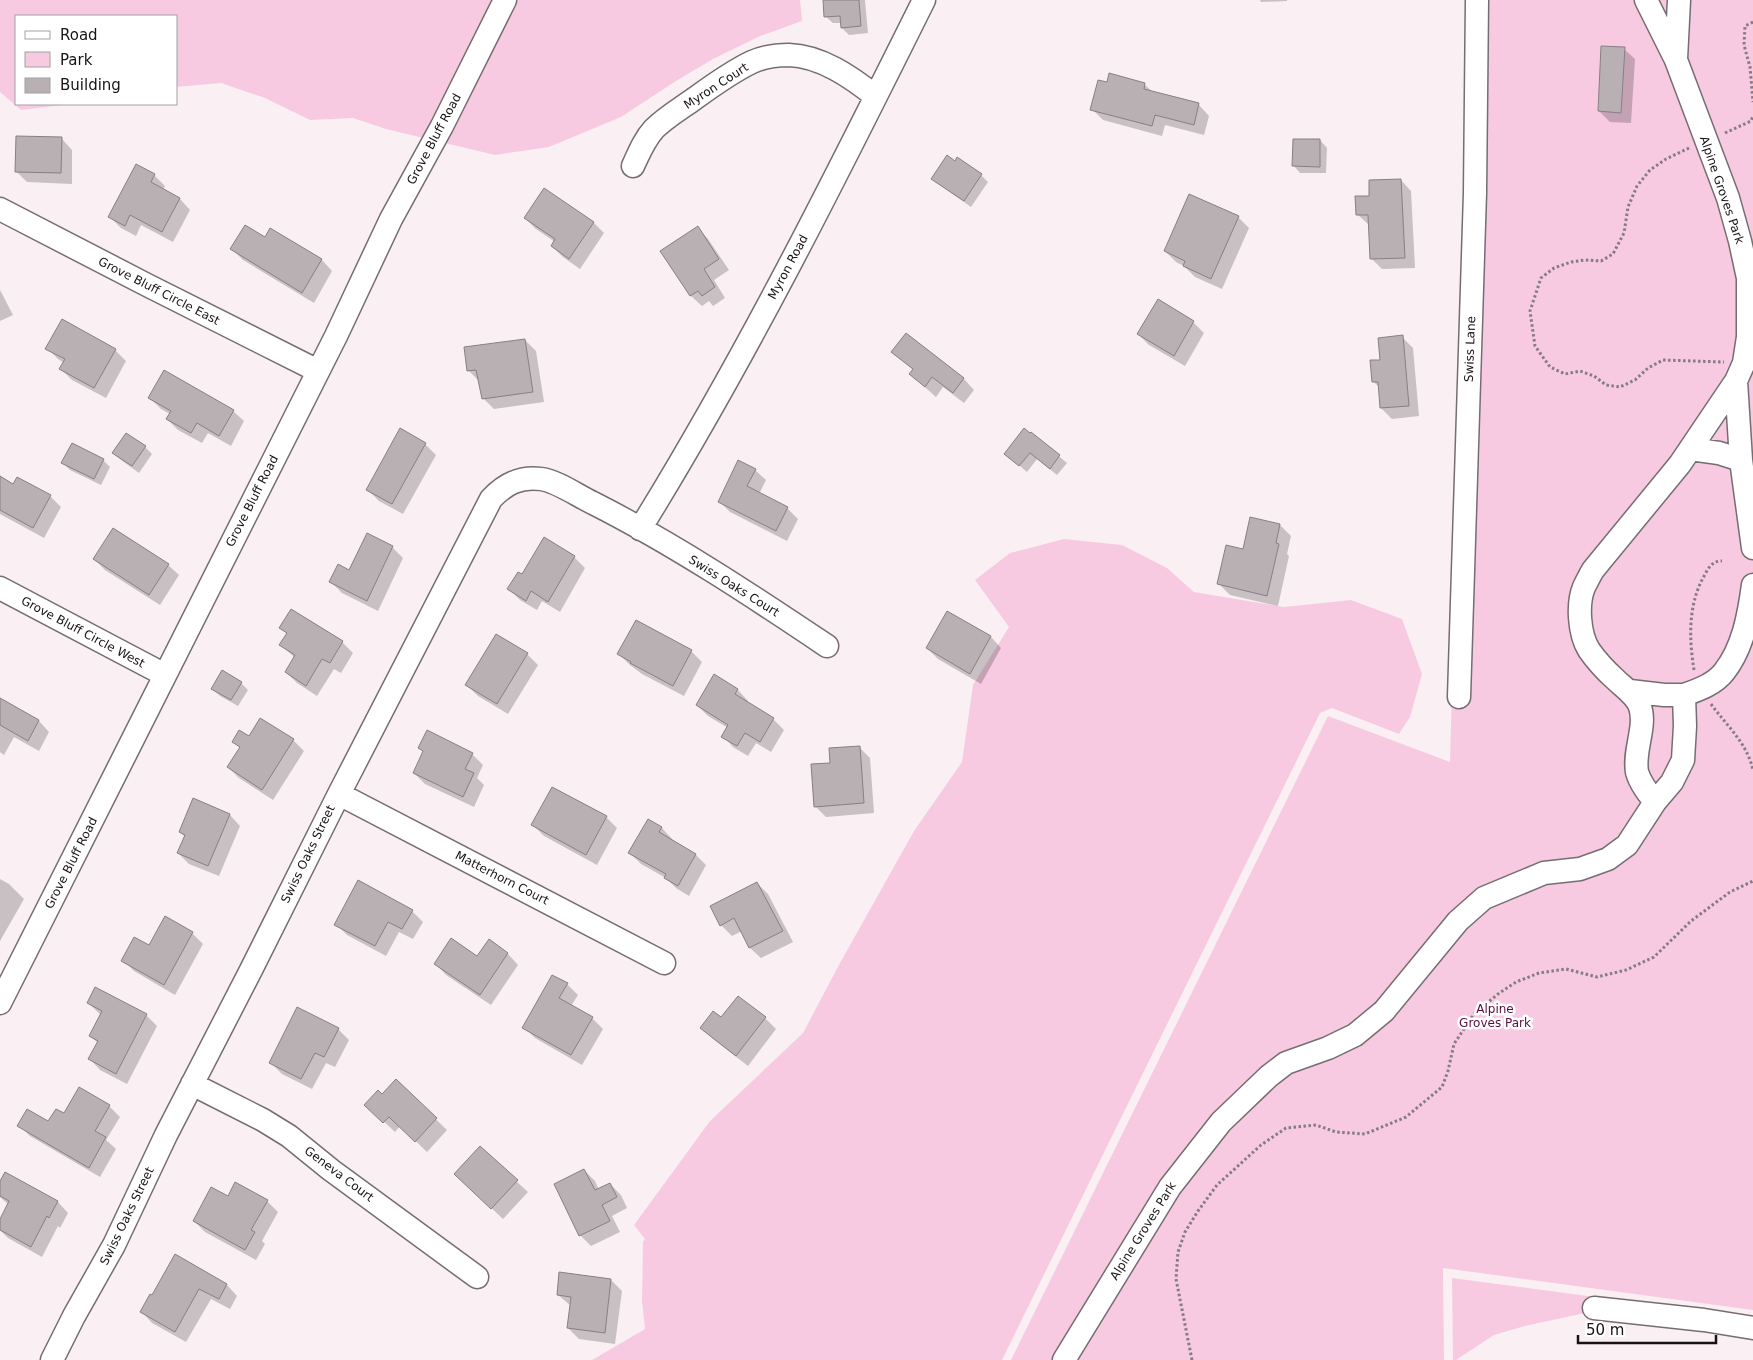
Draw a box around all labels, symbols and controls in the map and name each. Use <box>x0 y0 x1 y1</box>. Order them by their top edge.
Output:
legend <box>15 15 178 105</box>
text: Road <box>60 26 98 44</box>
text: Park <box>60 51 93 69</box>
street label: Myron Court <box>681 60 751 112</box>
text: Building <box>60 76 121 94</box>
street label: Grove Bluff Road <box>404 91 464 187</box>
street label: Alpine Groves Park <box>1697 134 1747 246</box>
street label: Myron Road <box>765 232 811 302</box>
street label: Grove Bluff Circle East <box>96 254 222 328</box>
street label: Swiss Lane <box>1462 316 1478 382</box>
street label: Grove Bluff Road <box>223 453 281 549</box>
street label: Swiss Oaks Court <box>686 553 782 620</box>
street label: Grove Bluff Circle West <box>19 593 147 671</box>
street label: Swiss Oaks Street <box>278 802 338 905</box>
street label: Grove Bluff Road <box>42 815 100 911</box>
street label: Matterhorn Court <box>453 848 551 908</box>
park label: Alpine Groves Park <box>1459 1002 1531 1030</box>
street label: Geneva Court <box>302 1143 377 1205</box>
street label: Swiss Oaks Street <box>97 1164 157 1267</box>
street label: Alpine Groves Park <box>1107 1179 1179 1283</box>
scale bar <box>1578 1312 1716 1344</box>
text: 50 m <box>1586 1321 1624 1339</box>

